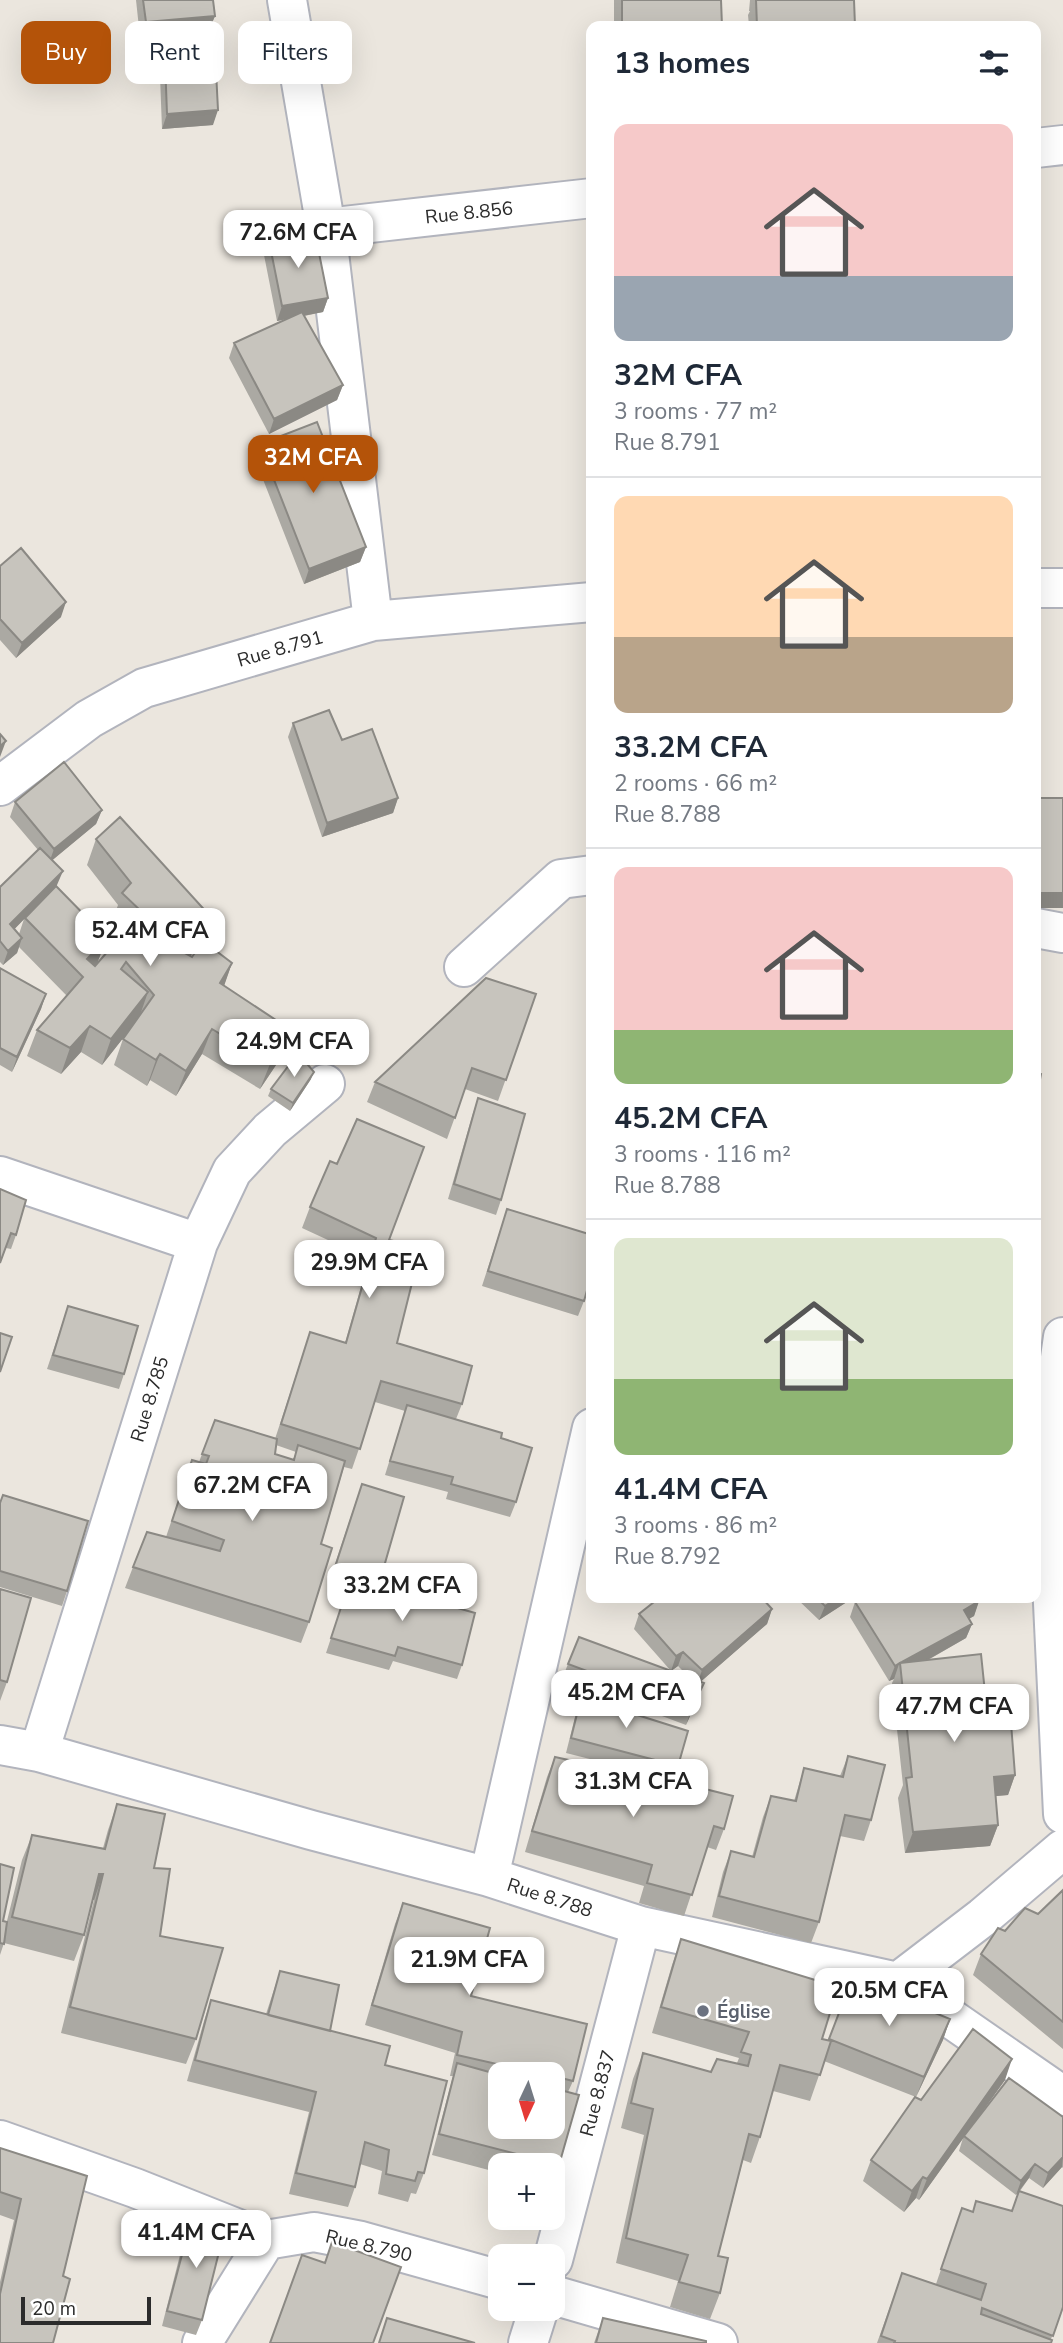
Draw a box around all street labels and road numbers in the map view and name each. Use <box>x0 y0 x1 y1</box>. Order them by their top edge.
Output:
street label: Rue 8.856 <box>424 195 514 231</box>
street label: Rue 8.791 <box>234 624 326 674</box>
street label: Rue 8.785 <box>125 1353 175 1445</box>
street label: Rue 8.788 <box>504 1872 596 1924</box>
street label: Rue 8.837 <box>574 2047 622 2139</box>
street label: Rue 8.790 <box>323 2223 415 2269</box>

